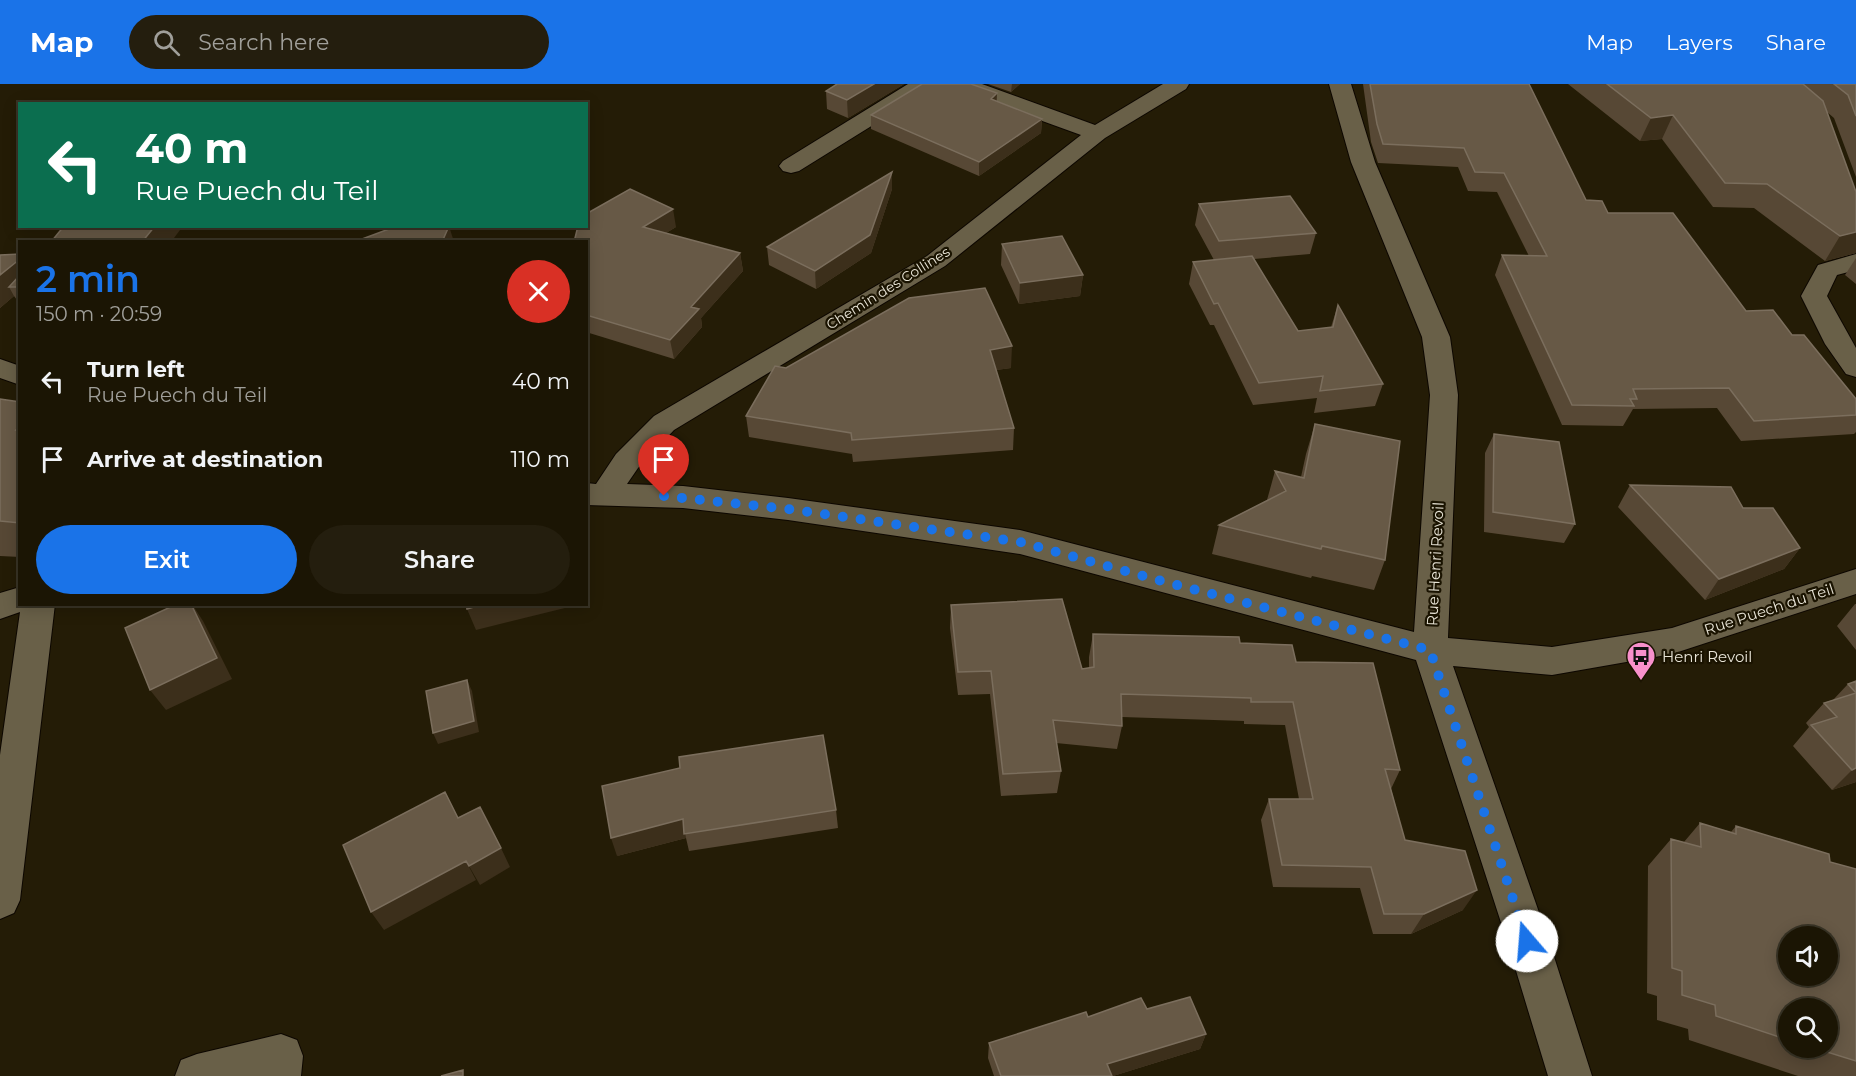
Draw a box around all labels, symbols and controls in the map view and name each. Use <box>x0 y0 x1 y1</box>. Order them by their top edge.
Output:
search box <box>129 15 549 69</box>
text: Map <box>30 25 93 59</box>
icon: search <box>150 26 183 59</box>
text: Search here <box>198 29 329 56</box>
text: Map <box>1586 30 1633 55</box>
text: Layers <box>1666 30 1733 55</box>
text: Share <box>1766 30 1826 55</box>
text: 40 m <box>135 122 248 174</box>
icon: left <box>36 126 114 204</box>
text: Rue Puech du Teil <box>135 174 379 207</box>
street label: Chemin des Collines <box>823 243 953 333</box>
text: 2 min <box>36 257 140 301</box>
button: close <box>507 260 570 323</box>
text: 150 m · 20:59 <box>36 302 162 326</box>
text: Turn left <box>87 356 185 383</box>
icon: left <box>36 365 69 398</box>
text: 40 m <box>512 368 570 395</box>
text: Rue Puech du Teil <box>87 383 267 407</box>
pin <box>638 434 689 496</box>
icon: arrive <box>36 443 69 476</box>
icon: arrive <box>647 443 680 476</box>
text: Arrive at destination <box>87 446 323 473</box>
text: 110 m <box>510 446 570 473</box>
street label: Rue Henri Revoil <box>1422 501 1448 627</box>
button: Exit <box>36 525 297 594</box>
button: Share <box>309 525 570 594</box>
street label: Rue Puech du Teil <box>1702 579 1836 639</box>
bus stop icon: Henri Revoil <box>1625 640 1657 682</box>
place label: Henri Revoil <box>1662 647 1752 666</box>
position arrow <box>1495 909 1559 973</box>
map controls <box>1778 926 1838 1058</box>
button: sound <box>1778 926 1838 986</box>
button: search <box>1778 998 1838 1058</box>

